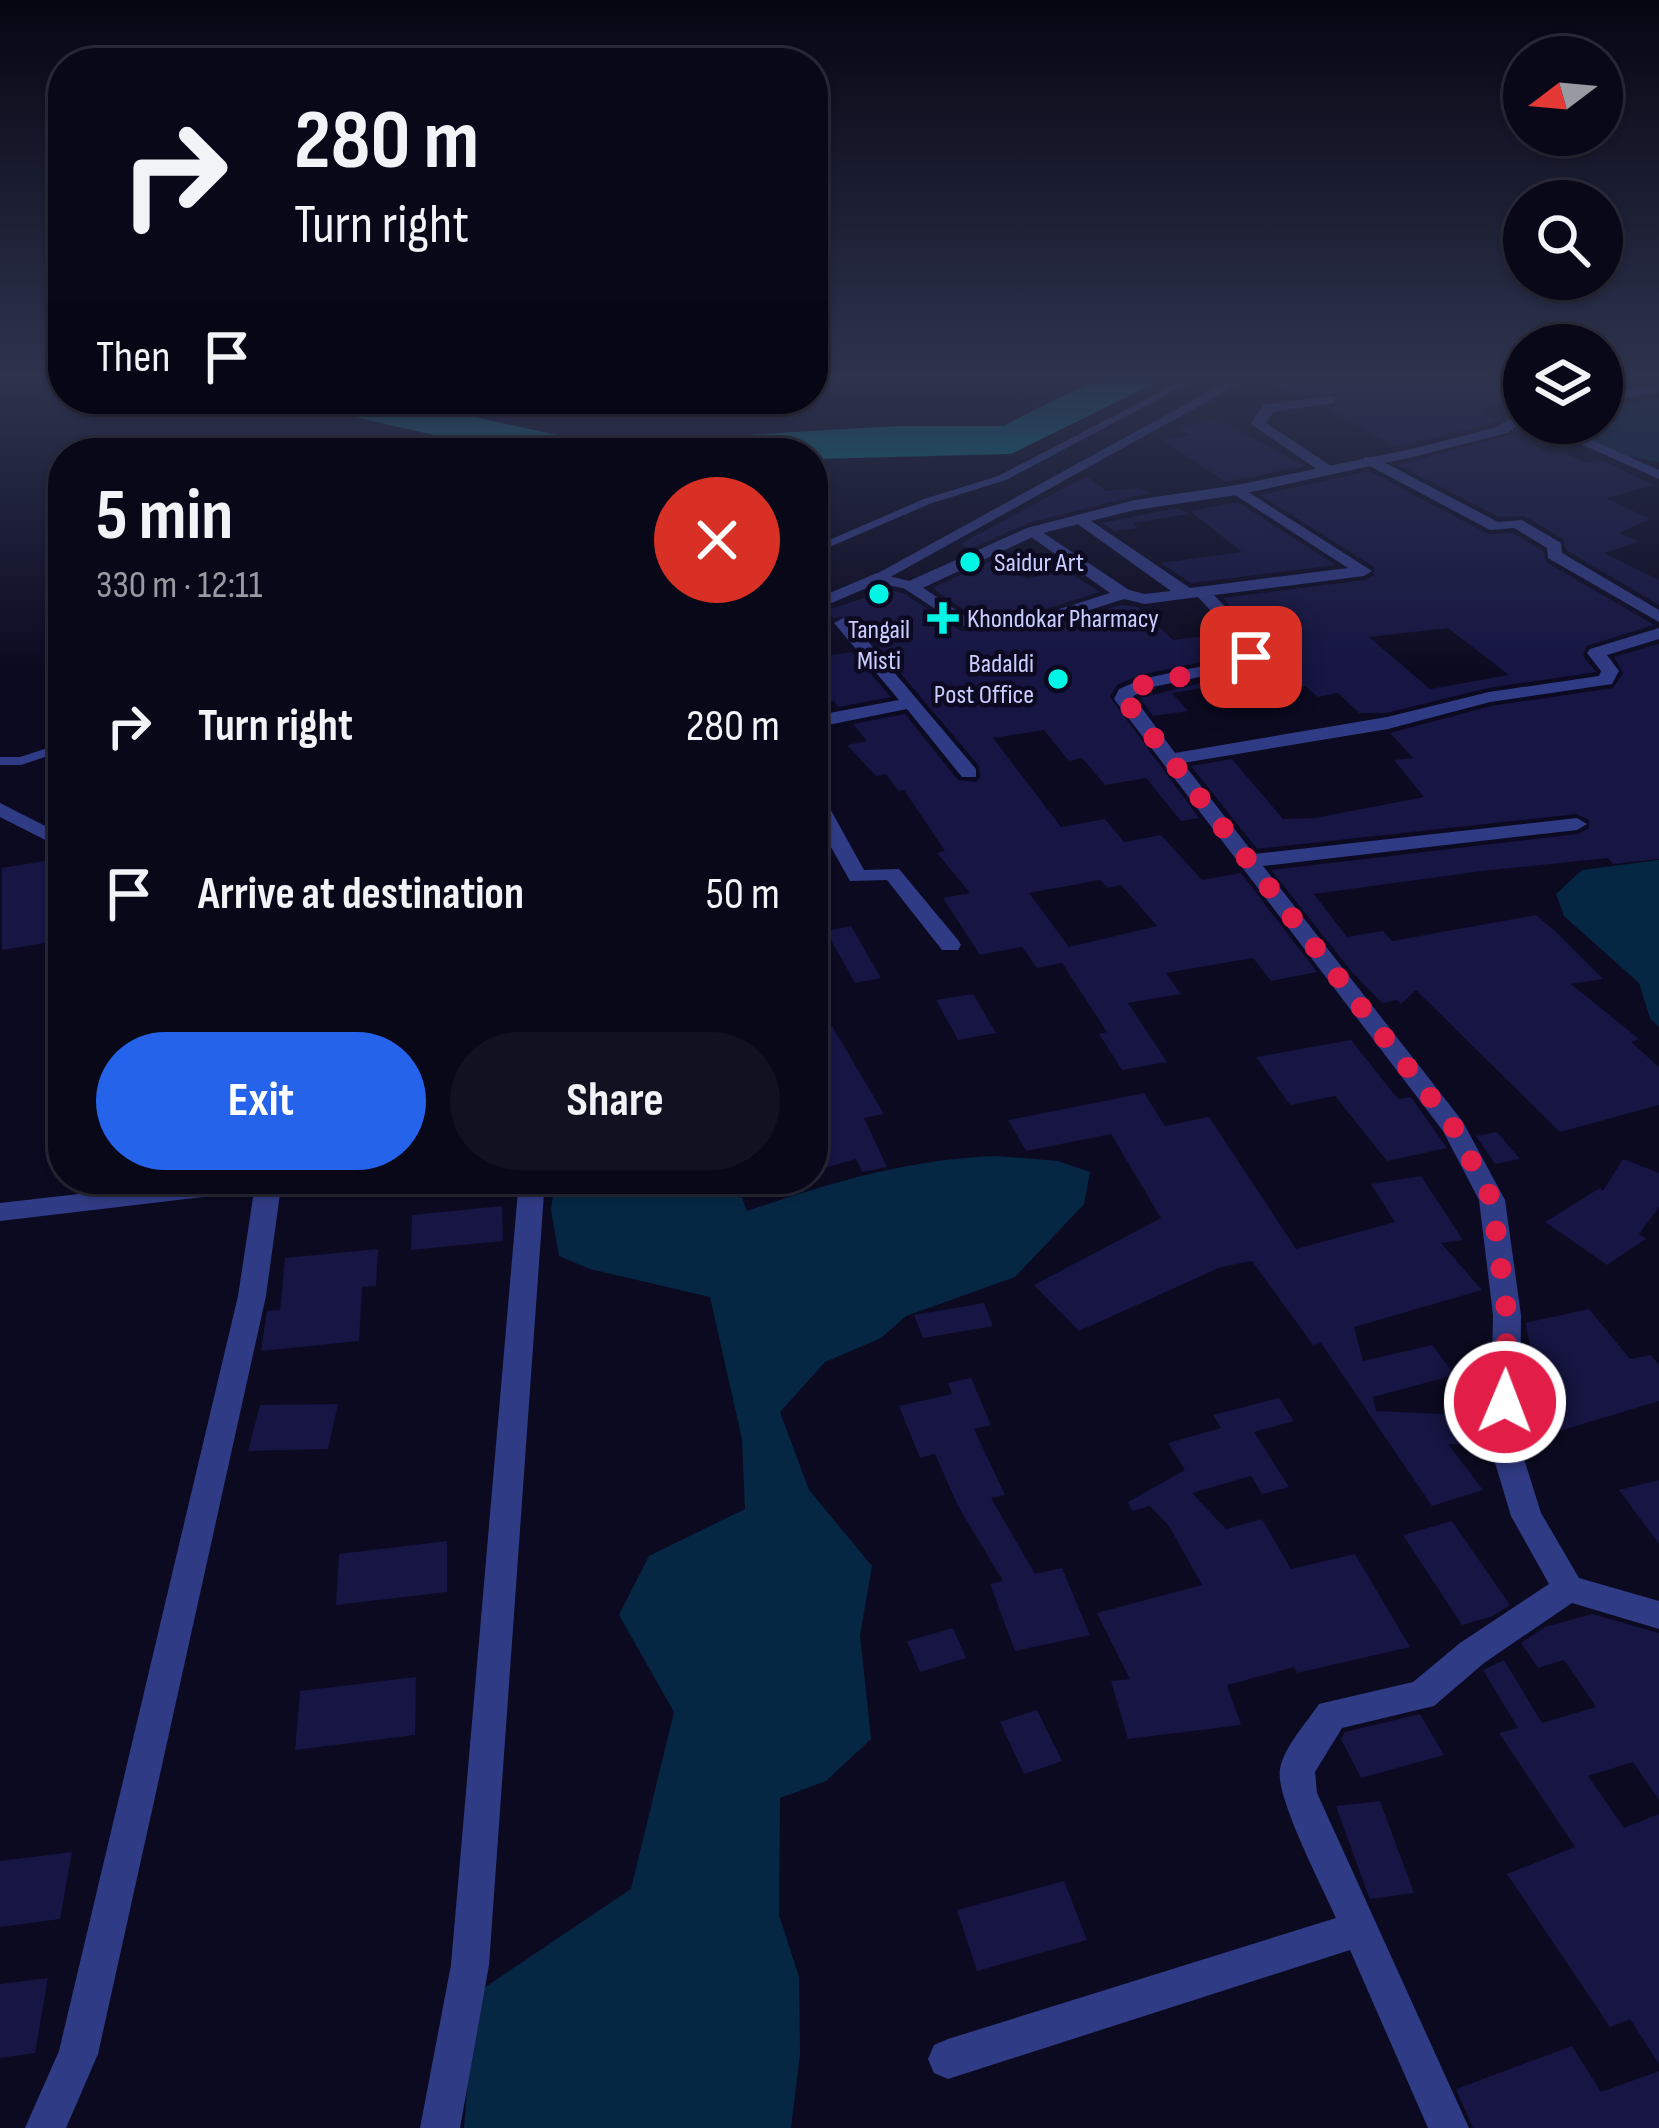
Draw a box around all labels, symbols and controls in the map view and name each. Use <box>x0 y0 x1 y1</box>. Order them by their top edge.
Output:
north arrow <box>1503 36 1623 156</box>
map controls <box>1503 36 1623 444</box>
text: 280 m <box>294 91 479 192</box>
icon: right <box>96 96 252 252</box>
button: search <box>1503 180 1623 300</box>
text: Turn right <box>294 193 469 258</box>
icon: arrive <box>194 324 260 390</box>
button: layers <box>1503 324 1623 444</box>
text: Then <box>96 330 170 385</box>
text: 5 min <box>96 473 233 560</box>
button: close <box>654 477 780 603</box>
place label: Saidur Art <box>994 547 1084 579</box>
marker: Saidur Art <box>957 549 983 575</box>
text: 330 m · 12:11 <box>96 562 262 609</box>
marker: Tangail Misti <box>866 581 892 607</box>
place label: Khondokar Pharmacy <box>967 603 1159 635</box>
marker: Khondokar Pharmacy <box>930 605 956 631</box>
pin <box>1200 606 1302 708</box>
place label: Tangail Misti <box>848 614 910 677</box>
icon: arrive <box>1218 624 1284 690</box>
place label: Badaldi Post Office <box>934 648 1034 711</box>
marker: Badaldi Post Office <box>1045 666 1071 692</box>
icon: right <box>96 693 162 759</box>
text: Turn right <box>198 699 353 754</box>
text: 280 m <box>686 699 780 754</box>
icon: arrive <box>96 861 162 927</box>
text: Arrive at destination <box>198 867 524 922</box>
text: 50 m <box>706 867 780 922</box>
button: Exit <box>96 1032 426 1170</box>
button: Share <box>450 1032 780 1170</box>
position arrow <box>1442 1339 1568 1465</box>

